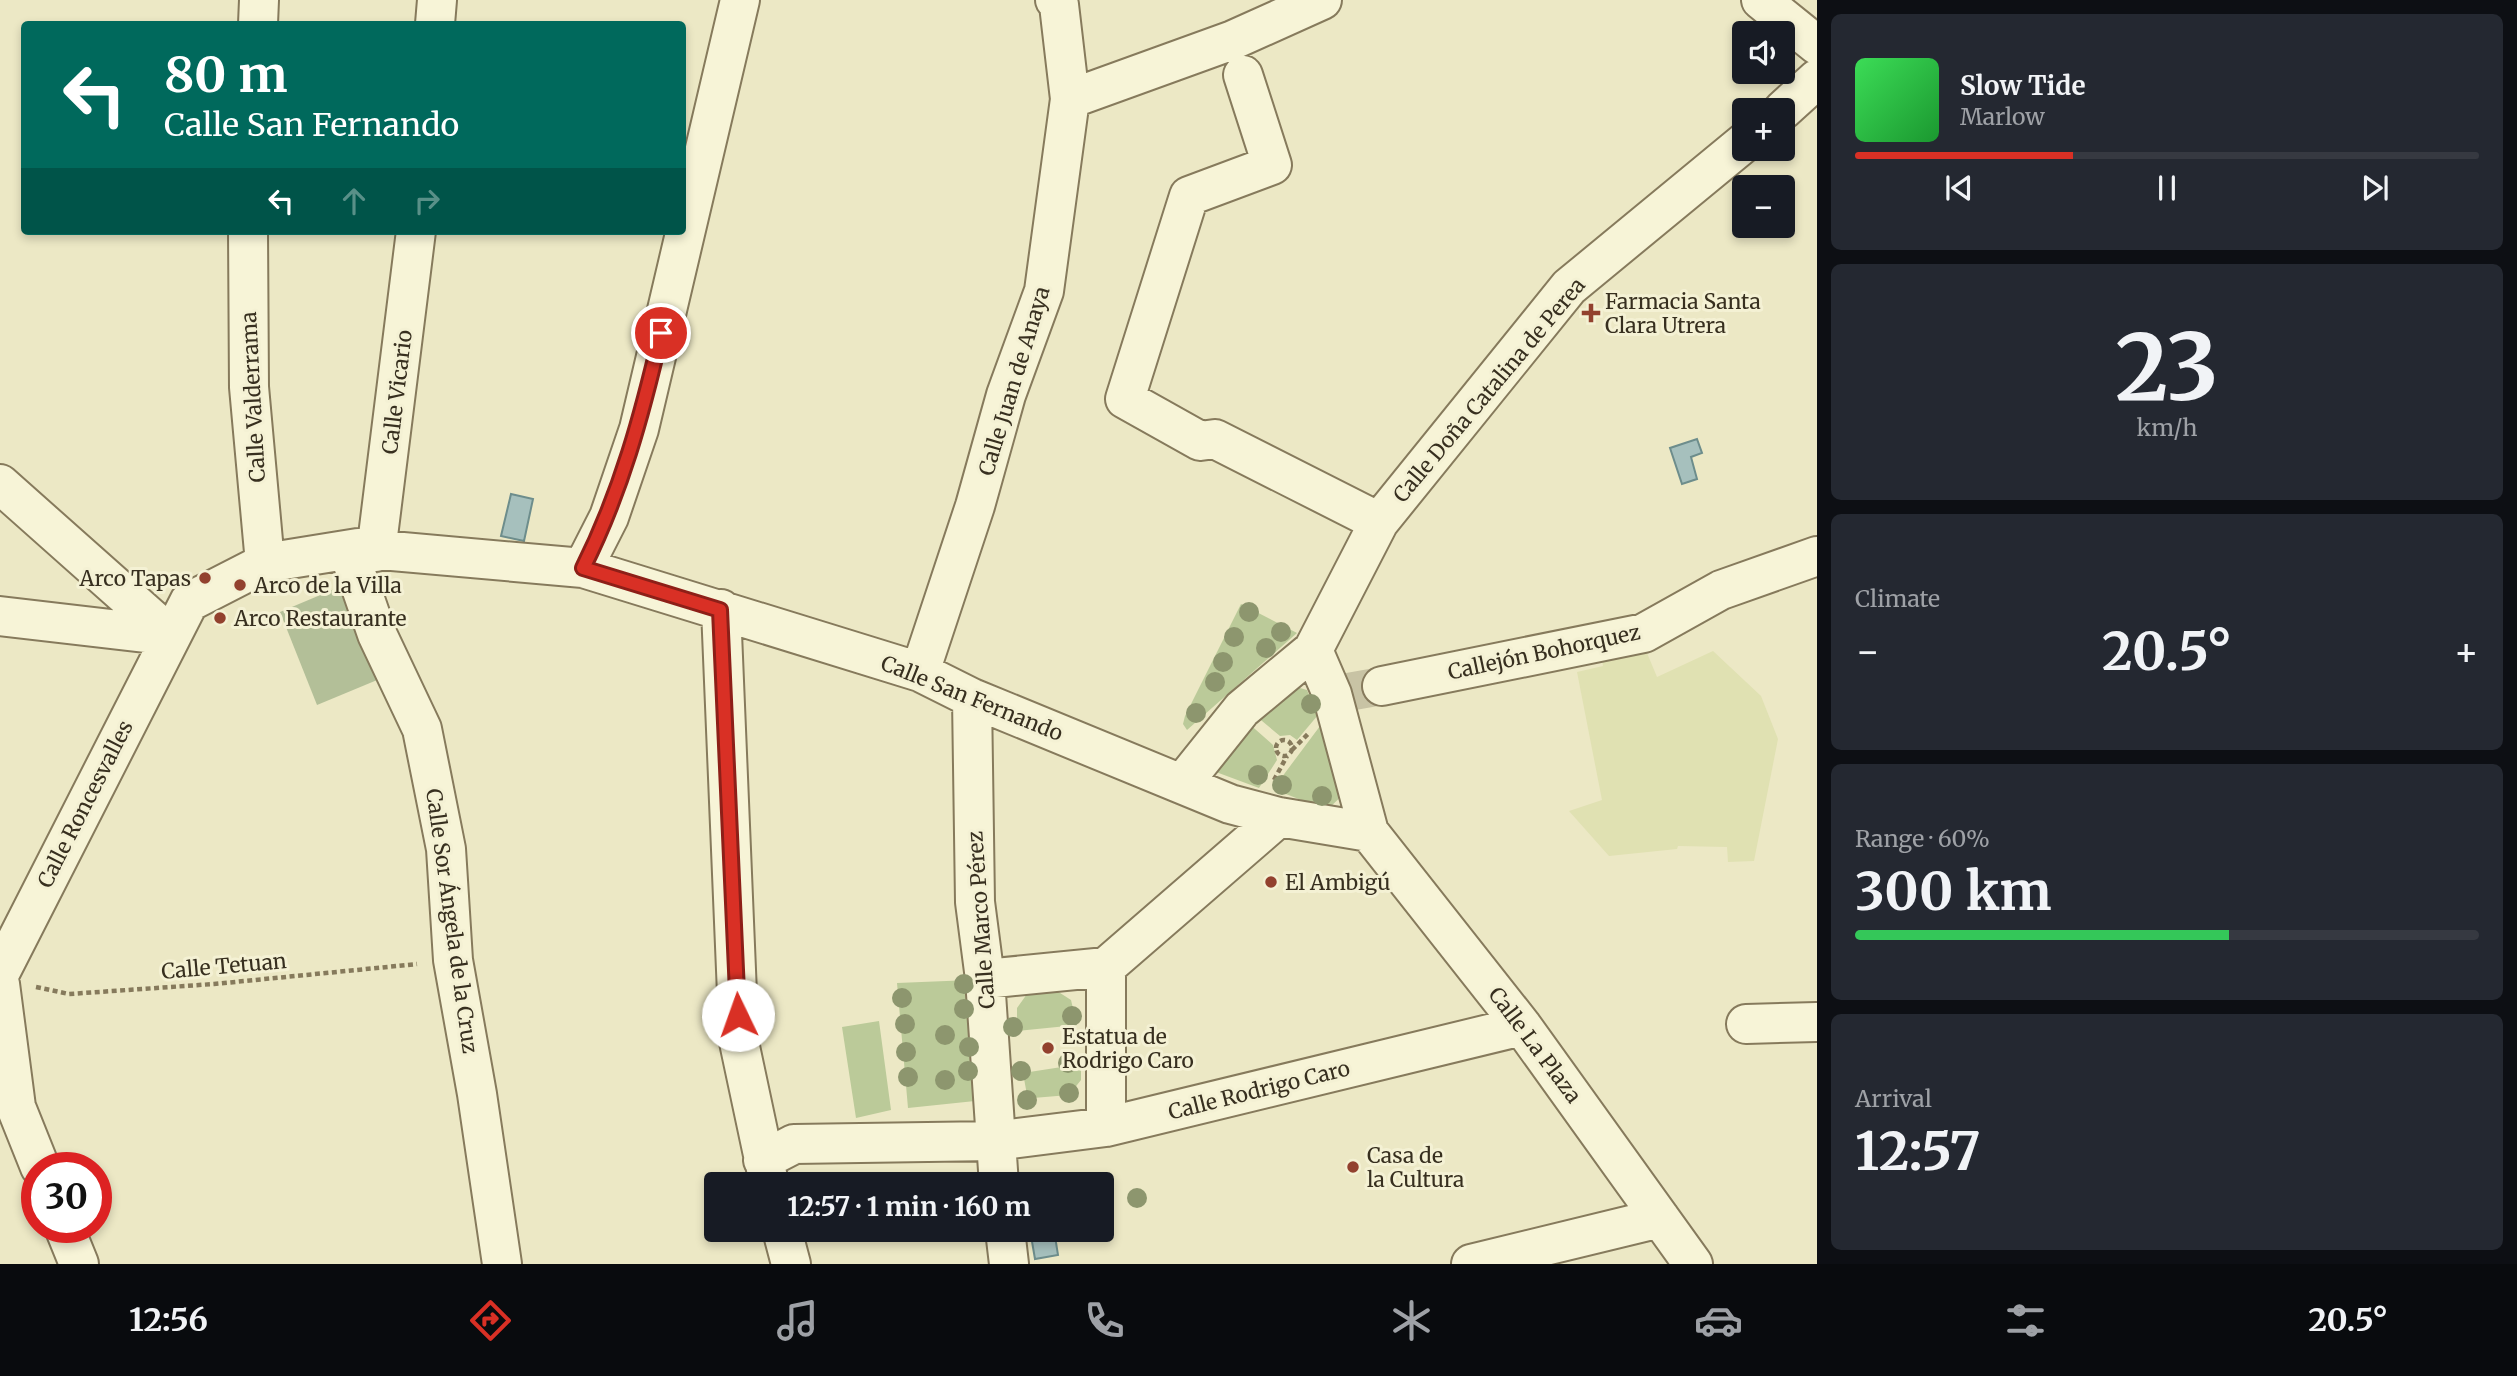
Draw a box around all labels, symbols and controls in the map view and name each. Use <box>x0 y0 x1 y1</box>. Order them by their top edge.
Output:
map controls <box>1732 21 1795 238</box>
button: sound <box>1732 21 1795 84</box>
text: 80 m <box>164 44 287 105</box>
icon: left <box>49 49 140 140</box>
text: Slow Tide <box>1960 69 2086 102</box>
button: + <box>1732 98 1795 161</box>
text: Marlow <box>1960 102 2045 131</box>
text: Calle San Fernando <box>164 105 459 145</box>
icon: previous <box>1940 169 1978 207</box>
icon: pause <box>2148 169 2186 207</box>
icon: next <box>2356 169 2394 207</box>
button: − <box>1732 175 1795 238</box>
icon: left <box>262 182 300 220</box>
icon: ahead <box>335 182 373 220</box>
icon: right <box>408 182 446 220</box>
street label: Calle Doña Catalina de Perea <box>1387 272 1591 508</box>
street label: Calle Juan de Anaya <box>972 283 1056 479</box>
place label: Farmacia Santa Clara Utrera <box>1605 288 1761 339</box>
pin <box>631 303 691 363</box>
marker: Farmacia Santa Clara Utrera <box>1583 305 1599 321</box>
text: 23 <box>2115 310 2219 425</box>
street label: Calle Valderrama <box>235 311 271 483</box>
icon: arrive <box>642 314 680 352</box>
street label: Calle Vicario <box>376 328 418 456</box>
text: km/h <box>2137 413 2197 442</box>
place label: Arco Tapas <box>79 565 191 592</box>
marker: Arco Tapas <box>197 570 213 586</box>
place label: Arco de la Villa <box>253 572 402 599</box>
marker: Arco de la Villa <box>232 577 248 593</box>
text: Climate <box>1855 584 1940 613</box>
place label: Arco Restaurante <box>233 605 407 632</box>
marker: Arco Restaurante <box>212 610 228 626</box>
street label: Callejón Bohorquez <box>1445 618 1643 686</box>
text: 20.5° <box>2102 619 2232 684</box>
text: − <box>1855 628 1880 675</box>
text: + <box>2454 628 2479 675</box>
street label: Calle San Fernando <box>877 649 1067 747</box>
street label: Calle Roncesvalles <box>31 716 139 892</box>
street label: Calle Sor Ángela de la Cruz <box>420 787 485 1055</box>
text: Range · 60% <box>1855 824 1990 853</box>
street label: Calle Marco Pérez <box>961 830 1001 1010</box>
text: 300 km <box>1855 859 2052 924</box>
place label: El Ambigú <box>1285 869 1391 896</box>
marker: El Ambigú <box>1263 874 1279 890</box>
street label: Calle Tetuan <box>160 947 288 985</box>
position arrow <box>701 978 775 1052</box>
street label: Calle La Plaza <box>1483 982 1587 1108</box>
place label: Estatua de Rodrigo Caro <box>1062 1023 1194 1074</box>
marker: Estatua de Rodrigo Caro <box>1040 1040 1056 1056</box>
street label: Calle Rodrigo Caro <box>1165 1054 1353 1126</box>
text: Arrival <box>1855 1084 1932 1113</box>
text: 12:57 <box>1855 1119 1980 1184</box>
place label: Casa de la Cultura <box>1367 1142 1464 1193</box>
speed limit sign: 30 <box>21 1152 112 1243</box>
marker: Casa de la Cultura <box>1345 1159 1361 1175</box>
text: 12:57 · 1 min · 160 m <box>787 1190 1031 1223</box>
icon: directions <box>466 1296 515 1345</box>
icon: music <box>773 1296 822 1345</box>
icon: phone <box>1080 1296 1129 1345</box>
icon: climate <box>1387 1296 1436 1345</box>
icon: car <box>1694 1296 1743 1345</box>
icon: filters <box>2001 1296 2050 1345</box>
text: 12:56 <box>129 1300 208 1340</box>
text: 20.5° <box>2308 1300 2388 1340</box>

